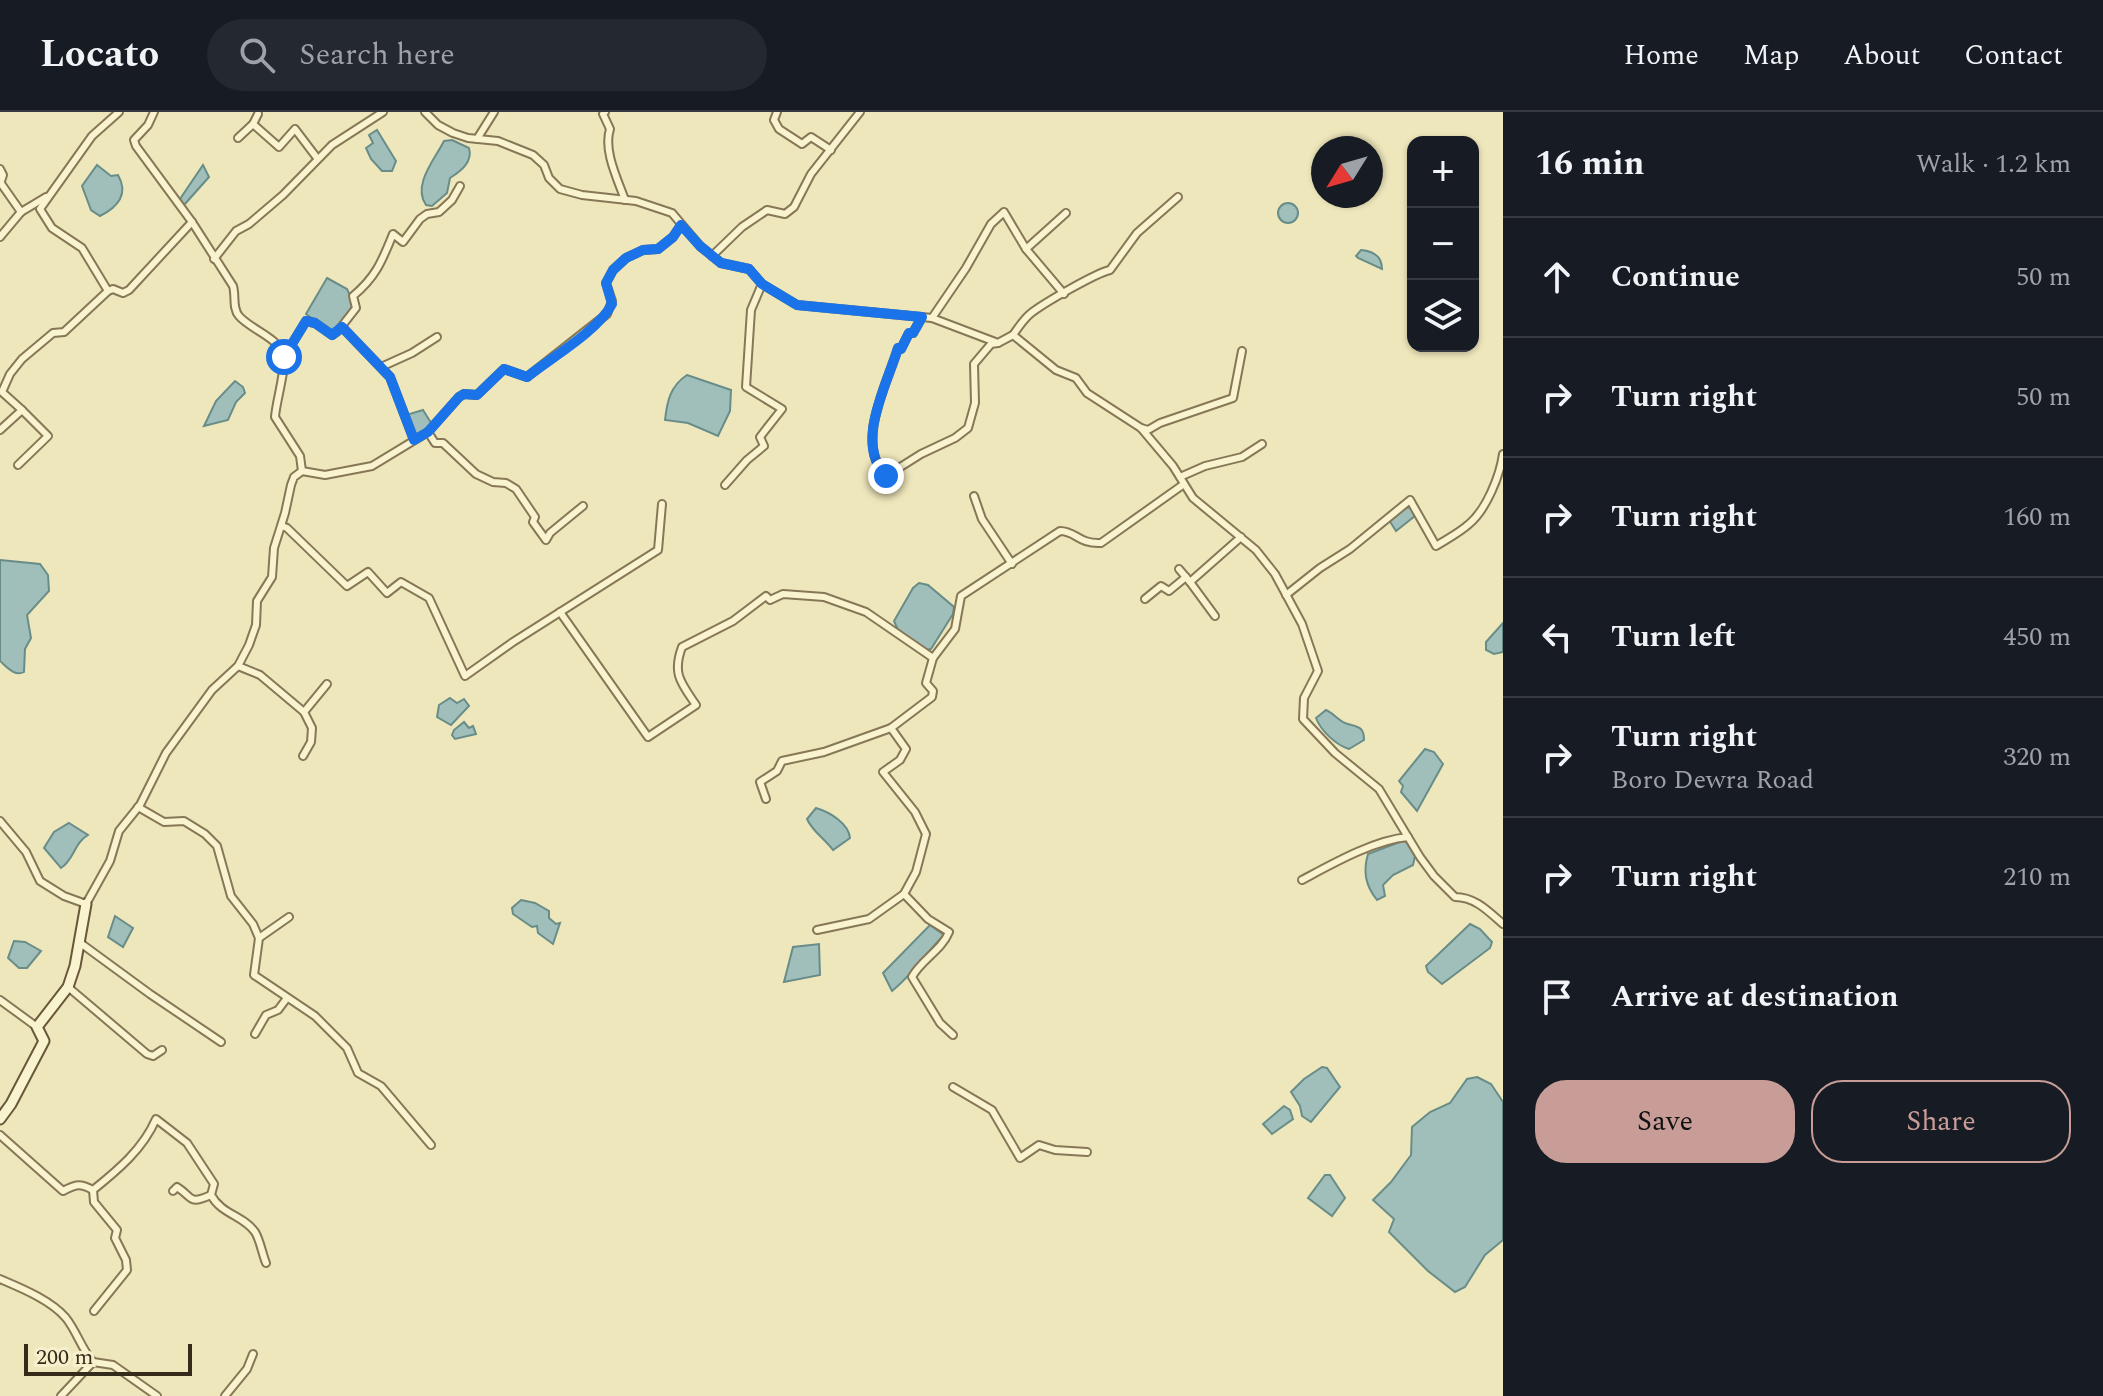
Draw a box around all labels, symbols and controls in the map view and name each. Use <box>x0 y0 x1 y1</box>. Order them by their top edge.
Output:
search box <box>207 19 767 91</box>
text: Locato <box>40 26 159 84</box>
text: Search here <box>299 32 455 78</box>
icon: search <box>235 33 279 77</box>
text: Home <box>1623 34 1699 77</box>
text: Map <box>1743 34 1799 77</box>
text: About <box>1843 34 1920 77</box>
text: Contact <box>1964 34 2063 77</box>
north arrow <box>1311 136 1383 208</box>
map controls <box>1407 136 1479 352</box>
button: + <box>1407 136 1479 208</box>
text: 16 min <box>1535 138 1645 190</box>
text: Walk · 1.2 km <box>1916 144 2071 184</box>
button: − <box>1407 208 1479 280</box>
text: Continue <box>1611 254 1740 300</box>
icon: ahead <box>1535 255 1579 299</box>
text: 50 m <box>2016 257 2071 297</box>
button: layers <box>1407 280 1479 352</box>
route start <box>266 339 302 375</box>
text: Turn right <box>1611 374 1757 420</box>
icon: right <box>1535 375 1579 419</box>
text: 50 m <box>2016 377 2071 417</box>
route end <box>868 458 904 494</box>
text: Turn right <box>1611 494 1757 540</box>
icon: right <box>1535 495 1579 539</box>
text: 160 m <box>2003 497 2071 537</box>
text: Turn left <box>1611 614 1736 660</box>
icon: left <box>1535 615 1579 659</box>
text: 450 m <box>2003 617 2071 657</box>
text: Turn right <box>1611 714 1757 760</box>
icon: right <box>1535 735 1579 779</box>
text: 320 m <box>2003 737 2071 777</box>
text: Boro Dewra Road <box>1611 760 1814 800</box>
text: Turn right <box>1611 854 1757 900</box>
icon: right <box>1535 855 1579 899</box>
text: 210 m <box>2003 857 2071 897</box>
text: Arrive at destination <box>1611 974 1898 1020</box>
icon: arrive <box>1535 975 1579 1019</box>
button: Save <box>1535 1080 1795 1163</box>
button: Share <box>1811 1080 2071 1163</box>
scale bar <box>24 1340 192 1376</box>
text: 200 m <box>36 1341 93 1374</box>

